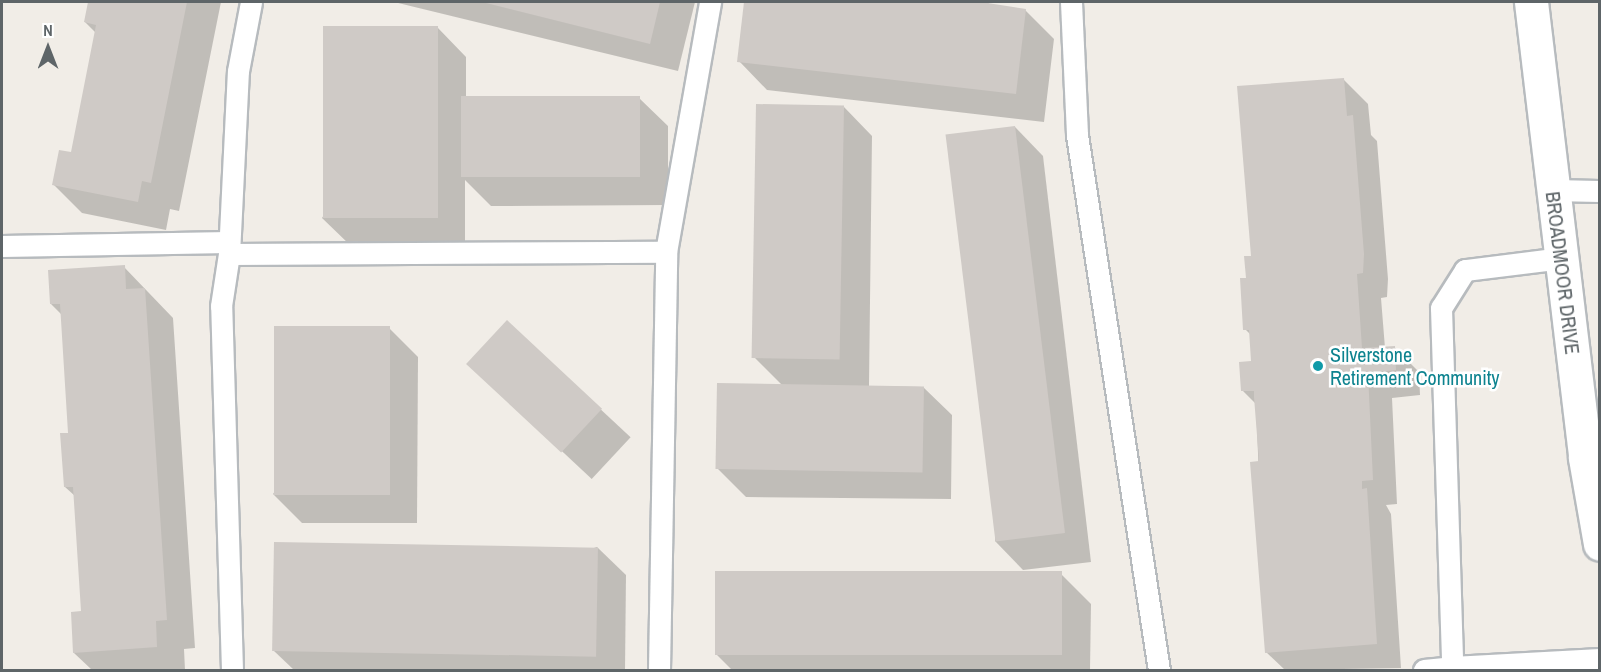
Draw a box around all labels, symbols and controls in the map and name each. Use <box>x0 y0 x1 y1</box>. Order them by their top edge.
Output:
north arrow <box>18 18 78 78</box>
text: N <box>43 19 53 41</box>
street label: BROADMOOR DRIVE <box>1541 190 1585 356</box>
place label: Silverstone Retirement Community <box>1330 342 1500 389</box>
marker: Silverstone Retirement Community <box>1311 359 1325 373</box>

